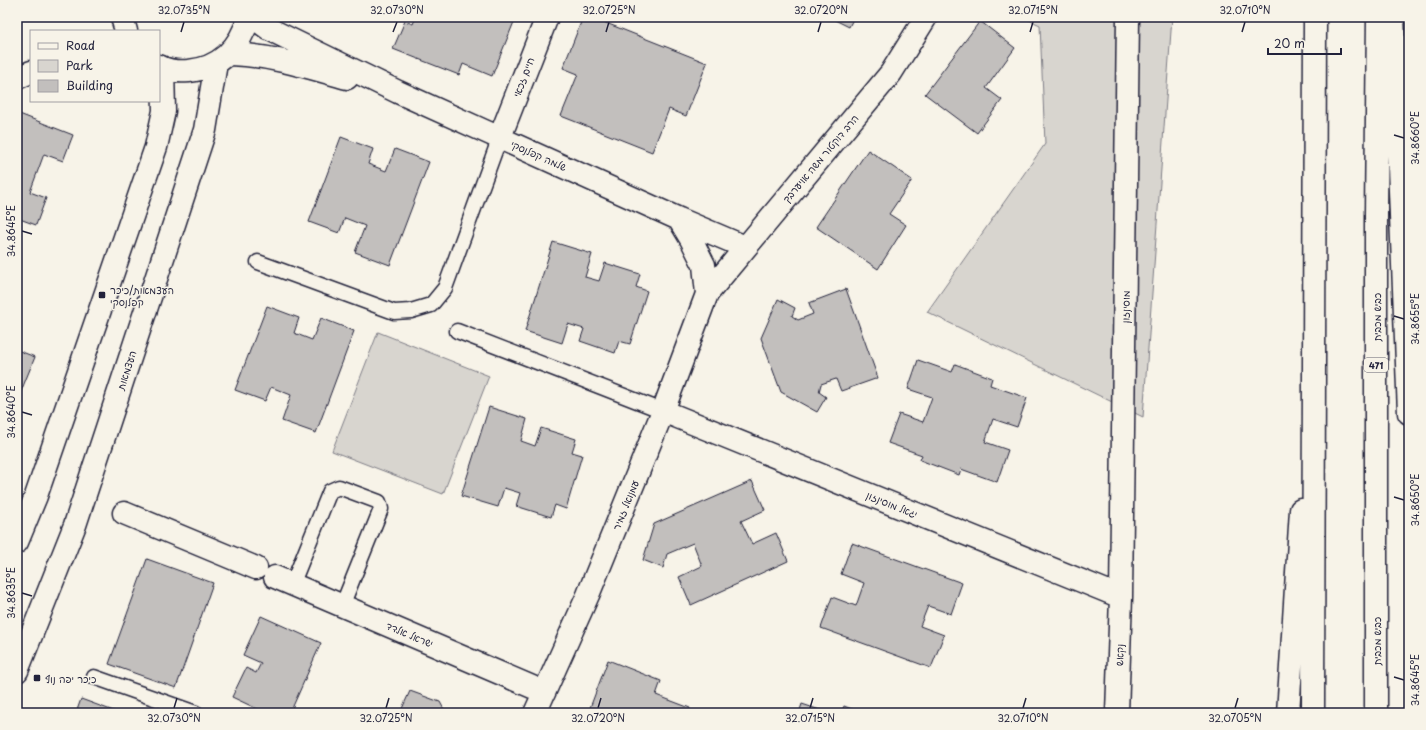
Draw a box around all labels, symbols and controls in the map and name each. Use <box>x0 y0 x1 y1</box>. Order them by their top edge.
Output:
text: 32.0735°N <box>158 2 210 17</box>
text: 32.0730°N <box>370 2 424 17</box>
text: 32.0725°N <box>582 2 636 17</box>
text: 32.0720°N <box>794 2 848 17</box>
text: 32.0715°N <box>1008 2 1058 17</box>
text: 32.0710°N <box>1219 2 1271 17</box>
legend <box>30 30 160 102</box>
scale bar <box>1268 30 1341 56</box>
text: 20 m <box>1274 34 1305 52</box>
text: Road <box>66 36 95 54</box>
street label: חיים זכאי <box>509 55 538 99</box>
text: Park <box>66 56 93 74</box>
text: Building <box>66 76 113 94</box>
street label: הרב דוקטור משה אויערבך <box>779 111 861 205</box>
text: 34.8660°E <box>1407 111 1422 165</box>
street label: שלמה קפלנסקי <box>509 136 570 174</box>
text: 34.8645°E <box>3 205 18 257</box>
place label: העצמאות/כיכר קפלנסקי <box>110 282 174 309</box>
marker: העצמאות/כיכר קפלנסקי <box>97 290 107 300</box>
street label: מוסינזון <box>1117 290 1133 324</box>
street label: כביש מכבית <box>1369 293 1384 342</box>
text: 34.8655°E <box>1407 293 1422 345</box>
street label: העצמאות <box>112 348 139 393</box>
road number: 471 <box>1364 358 1388 372</box>
text: 34.8640°E <box>3 385 18 439</box>
text: 34.8650°E <box>1407 473 1422 527</box>
street label: עמנואל זמיר <box>608 477 642 532</box>
street label: יגאל מוסינזון <box>864 487 920 521</box>
text: 34.8635°E <box>3 567 18 619</box>
street label: ישראל אלדד <box>384 617 436 651</box>
street label: כביש מכבית <box>1369 617 1384 666</box>
street label: נקאש <box>1111 644 1127 666</box>
text: 34.8645°E <box>1407 654 1422 706</box>
place label: כיכר יפה נוף <box>45 671 96 686</box>
marker: כיכר יפה נוף <box>32 673 42 683</box>
text: 32.0730°N <box>147 710 201 725</box>
text: 32.0725°N <box>359 710 413 725</box>
text: 32.0720°N <box>571 710 625 725</box>
text: 32.0715°N <box>785 710 835 725</box>
text: 32.0710°N <box>997 710 1049 725</box>
text: 32.0705°N <box>1208 710 1262 725</box>

